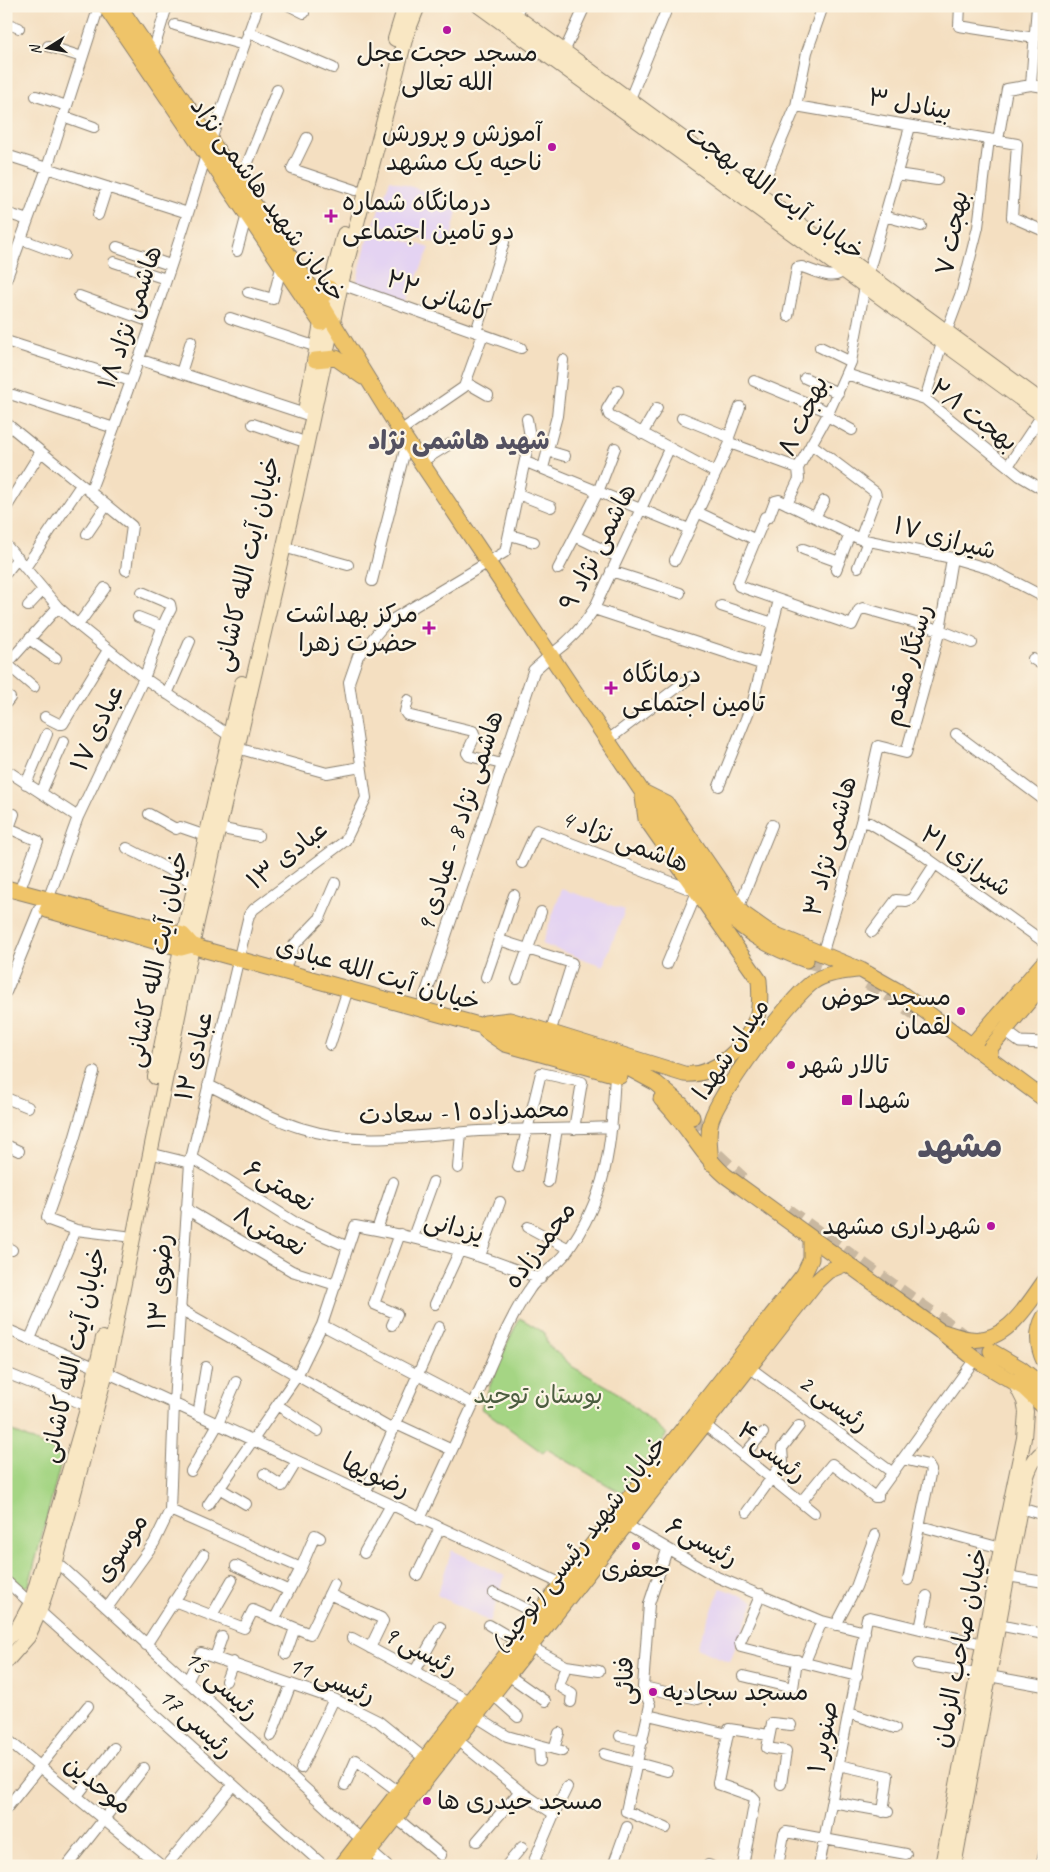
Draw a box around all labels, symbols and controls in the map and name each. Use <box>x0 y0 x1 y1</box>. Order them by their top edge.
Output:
north arrow <box>22 22 72 72</box>
marker: مسجد حجت عجل الله تعالی <box>441 24 453 36</box>
place label: مسجد حجت عجل الله تعالی <box>356 37 538 98</box>
text: N <box>26 42 45 56</box>
street label: بینادل ۳ <box>866 81 954 127</box>
street label: خیابان شهید هاشمی نژاد <box>183 91 353 309</box>
street label: خیابان آیت الله بهجت <box>679 116 871 268</box>
place label: آموزش و پرورش ناحیه یک مشهد <box>382 117 543 178</box>
marker: آموزش و پرورش ناحیه یک مشهد <box>546 141 558 153</box>
place label: درمانگاه شماره دو تامین اجتماعی <box>342 186 515 247</box>
street label: بهجت ۷ <box>928 188 976 278</box>
marker: درمانگاه شماره دو تامین اجتماعی <box>324 209 338 223</box>
street label: هاشمی نژاد ۱۸ <box>90 241 170 393</box>
street label: کاشانی ۲۲ <box>382 262 494 330</box>
street label: بهجت ۸ <box>770 371 836 461</box>
street label: بهجت ۲/۱ <box>924 372 1024 458</box>
district label: شهید هاشمی نژاد <box>368 424 550 457</box>
street label: خیابان آیت الله کاشانی <box>207 453 287 675</box>
street label: هاشمی نژاد ۹ <box>552 478 644 616</box>
street label: شیرازی ۱۷ <box>890 509 1000 567</box>
place label: مرکز بهداشت حضرت زهرا <box>286 598 418 659</box>
street label: رستگار مقدم <box>876 601 942 730</box>
marker: مرکز بهداشت حضرت زهرا <box>422 621 436 635</box>
place label: درمانگاه تامین اجتماعی <box>622 658 766 719</box>
street label: عبادی ۱۷ <box>63 680 131 776</box>
marker: درمانگاه تامین اجتماعی <box>604 681 618 695</box>
street label: هاشمی نژاد 8 - عبادی 9 <box>409 706 511 936</box>
street label: هاشمی نژاد ۳ <box>796 772 864 920</box>
street label: هاشمی نژاد 4 <box>557 802 693 880</box>
street label: عبادی ۱۳ <box>240 813 334 897</box>
street label: شیرازی ۲۱ <box>914 818 1018 904</box>
street label: خیابان آیت الله کاشانی <box>118 848 196 1070</box>
street label: خیابان آیت الله عبادی <box>272 930 484 1018</box>
place label: مسجد حوض لقمان <box>821 981 951 1042</box>
street label: میدان شهدا <box>685 992 777 1106</box>
marker: مسجد حوض لقمان <box>955 1005 967 1017</box>
street label: عبادی ۱۲ <box>167 1008 221 1104</box>
place label: تالار شهر <box>799 1049 889 1081</box>
marker: تالار شهر <box>785 1059 797 1071</box>
place label: شهدا <box>858 1084 911 1116</box>
street label: محمدزاده ۱ - سعادت <box>358 1092 570 1132</box>
marker: شهدا <box>840 1093 854 1107</box>
district label: مشهد <box>917 1123 1003 1168</box>
street label: نعمتی۶ <box>238 1153 320 1219</box>
street label: محمدزاده <box>497 1195 583 1295</box>
street label: نعمتی۸ <box>228 1198 312 1264</box>
street label: یزدانی <box>421 1204 487 1250</box>
place label: شهرداری مشهد <box>822 1210 981 1242</box>
marker: شهرداری مشهد <box>985 1220 997 1232</box>
street label: رضوی ۱۳ <box>141 1233 179 1331</box>
street label: خیابان آیت الله کاشانی <box>33 1244 113 1466</box>
street label: رئیسی 2 <box>792 1367 876 1439</box>
park label: بوستان توحید <box>473 1379 603 1411</box>
street label: رئیسی۴ <box>730 1414 814 1490</box>
street label: خیابان شهید رئیسی (توحید) <box>484 1430 674 1660</box>
street label: رضویها <box>336 1445 416 1505</box>
street label: موسوی <box>87 1507 155 1589</box>
street label: رئیسی۶ <box>660 1510 744 1574</box>
marker: جعفری <box>630 1540 642 1552</box>
street label: خیابان صاحب الزمان <box>925 1545 995 1751</box>
place label: جعفری <box>601 1553 671 1585</box>
street label: رئیسی 9 <box>378 1618 464 1684</box>
street label: رئیسی 15 <box>178 1643 266 1727</box>
street label: رئیسی 11 <box>284 1648 380 1712</box>
street label: فنائی <box>608 1656 642 1706</box>
place label: مسجد سجادیه <box>663 1676 808 1708</box>
street label: رئیسی 17 <box>152 1681 240 1765</box>
marker: مسجد سجادیه <box>647 1686 659 1698</box>
street label: صنوبر ۱ <box>800 1698 846 1776</box>
street label: موحدین <box>58 1748 138 1822</box>
place label: مسجد حیدری ها <box>437 1785 603 1817</box>
marker: مسجد حیدری ها <box>421 1795 433 1807</box>

